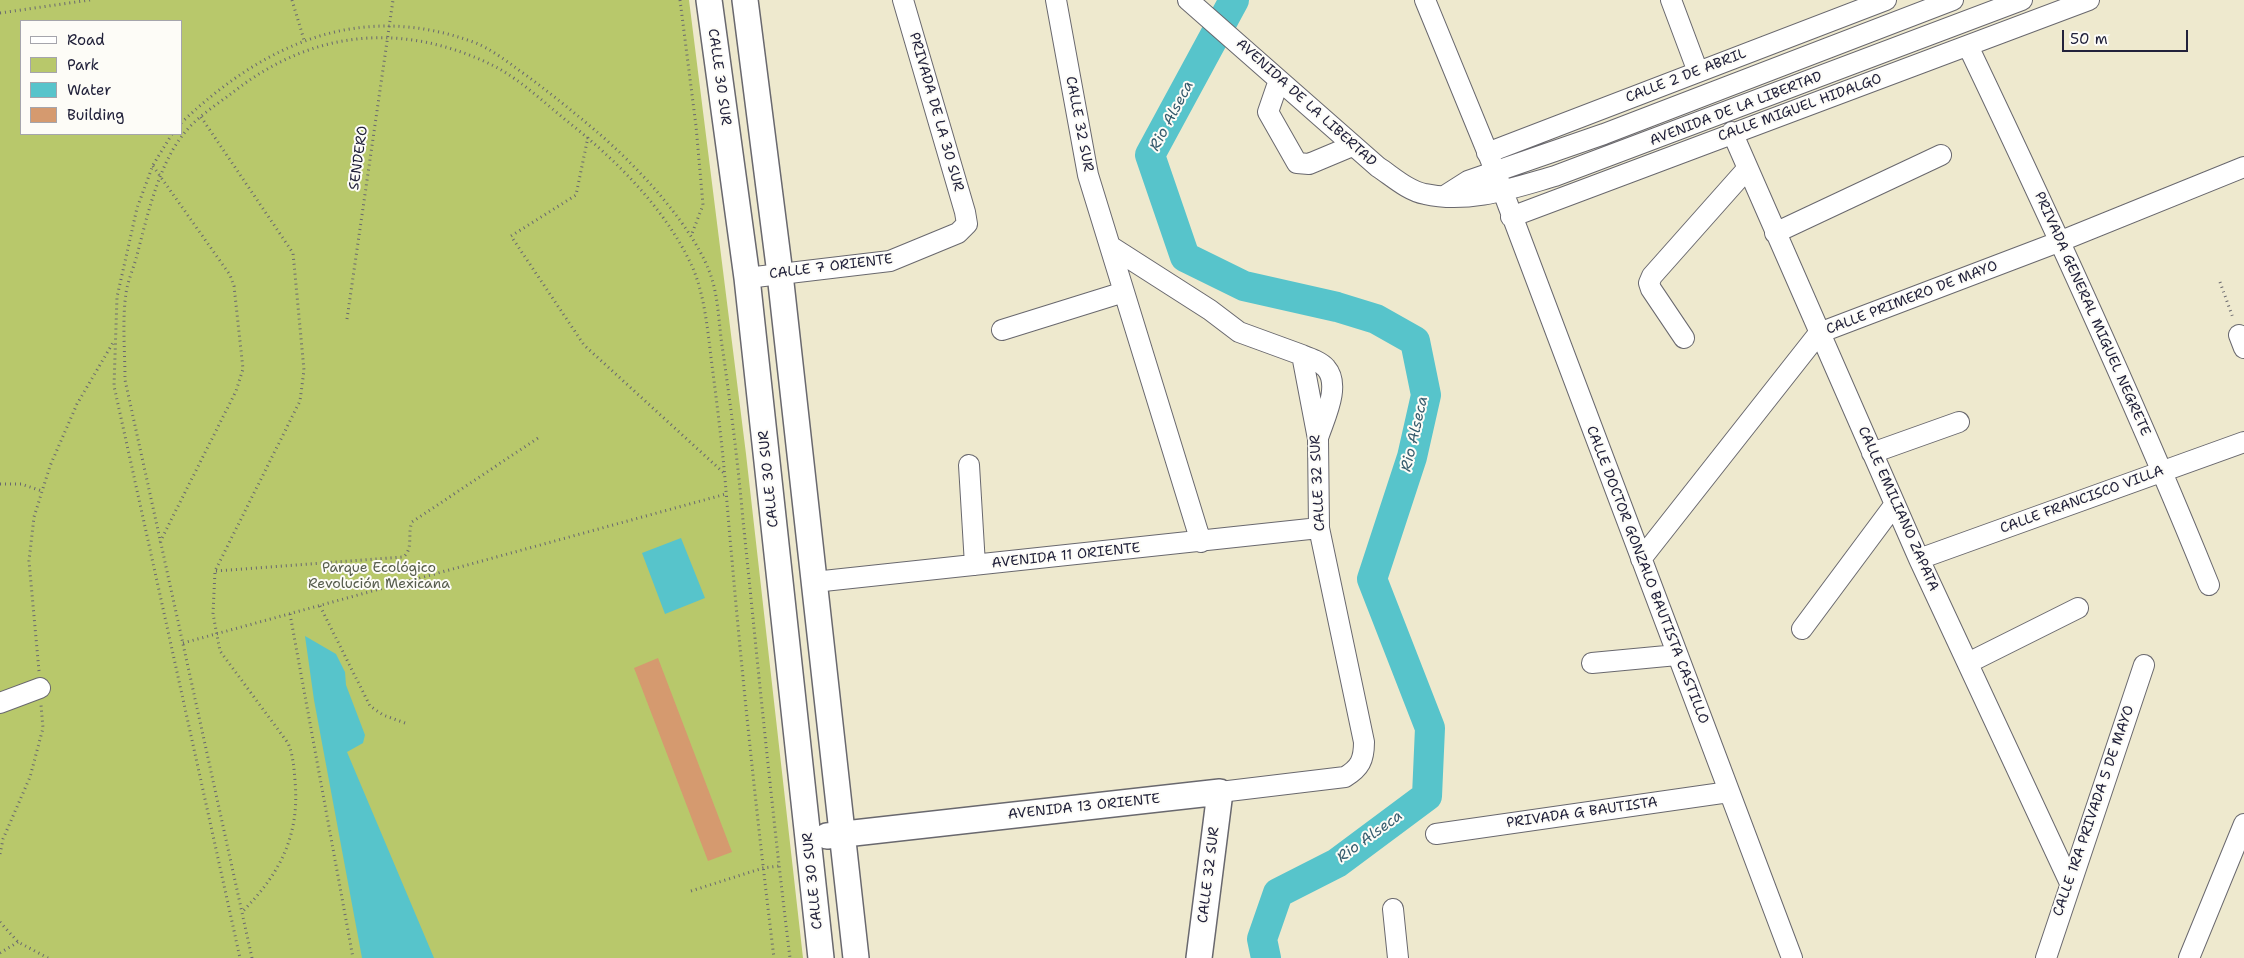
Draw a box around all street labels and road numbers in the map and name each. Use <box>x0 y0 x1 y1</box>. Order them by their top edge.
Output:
street label: CALLE 30 SUR <box>704 28 734 126</box>
street label: PRIVADA DE LA 30 SUR <box>905 31 967 193</box>
street label: AVENIDA DE LA LIBERTAD <box>1232 35 1380 171</box>
street label: CALLE 2 DE ABRIL <box>1623 45 1749 107</box>
street label: AVENIDA DE LA LIBERTAD <box>1647 68 1825 150</box>
street label: CALLE MIGUEL HIDALGO <box>1716 71 1884 145</box>
street label: CALLE 32 SUR <box>1062 75 1096 173</box>
street label: SENDERO <box>346 125 372 191</box>
street label: PRIVADA GENERAL MIGUEL NEGRETE <box>2030 189 2154 439</box>
street label: CALLE 7 ORIENTE <box>768 251 894 283</box>
street label: CALLE PRIMERO DE MAYO <box>1824 258 2000 338</box>
street label: CALLE DOCTOR GONZALO BAUTISTA CASTILLO <box>1582 424 1712 726</box>
street label: CALLE EMILIANO ZAPATA <box>1854 424 1942 594</box>
street label: CALLE 30 SUR <box>756 430 782 528</box>
street label: CALLE 32 SUR <box>1307 434 1329 532</box>
street label: CALLE FRANCISCO VILLA <box>1998 463 2166 537</box>
street label: AVENIDA 11 ORIENTE <box>991 540 1141 572</box>
street label: CALLE 1RA PRIVADA 5 DE MAYO <box>2050 703 2138 919</box>
street label: AVENIDA 13 ORIENTE <box>1007 791 1161 823</box>
street label: PRIVADA G BAUTISTA <box>1505 794 1659 832</box>
street label: CALLE 32 SUR <box>1195 826 1223 924</box>
street label: CALLE 30 SUR <box>800 832 826 930</box>

